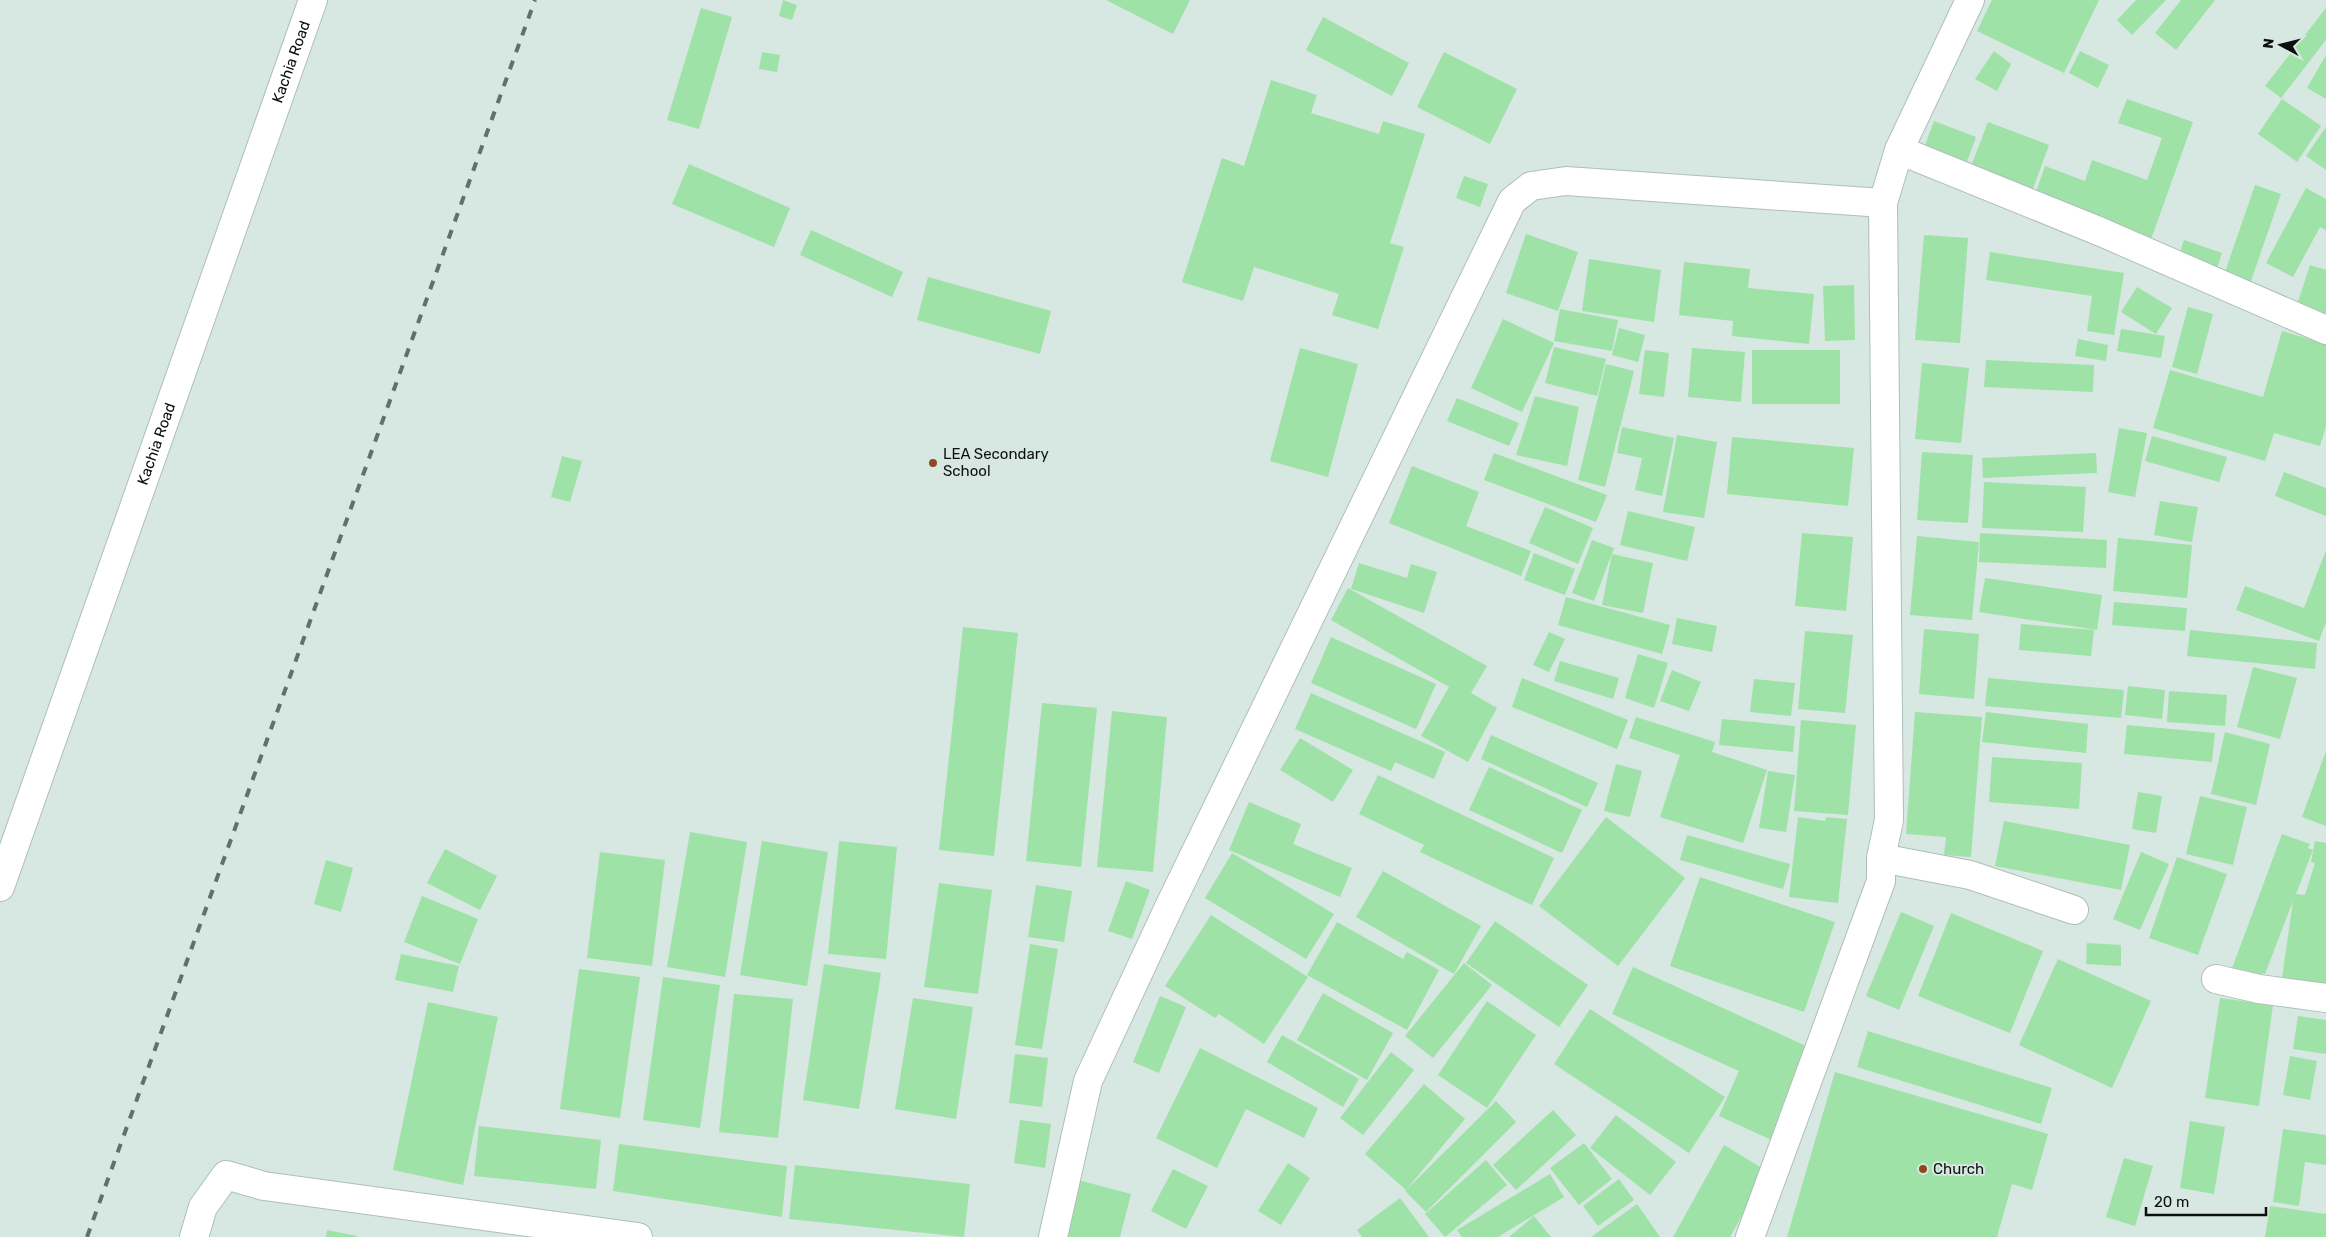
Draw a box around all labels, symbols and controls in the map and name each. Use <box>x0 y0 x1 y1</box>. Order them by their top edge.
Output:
street label: Kachia Road <box>268 18 314 105</box>
north arrow <box>2256 20 2306 70</box>
text: N <box>2260 37 2278 50</box>
street label: Kachia Road <box>134 400 179 487</box>
place label: LEA Secondary School <box>943 445 1049 480</box>
marker: LEA Secondary School <box>927 457 939 469</box>
place label: Church <box>1933 1160 1984 1178</box>
marker: Church <box>1917 1163 1929 1175</box>
scale bar <box>2146 1184 2266 1216</box>
text: 20 m <box>2154 1193 2189 1211</box>

